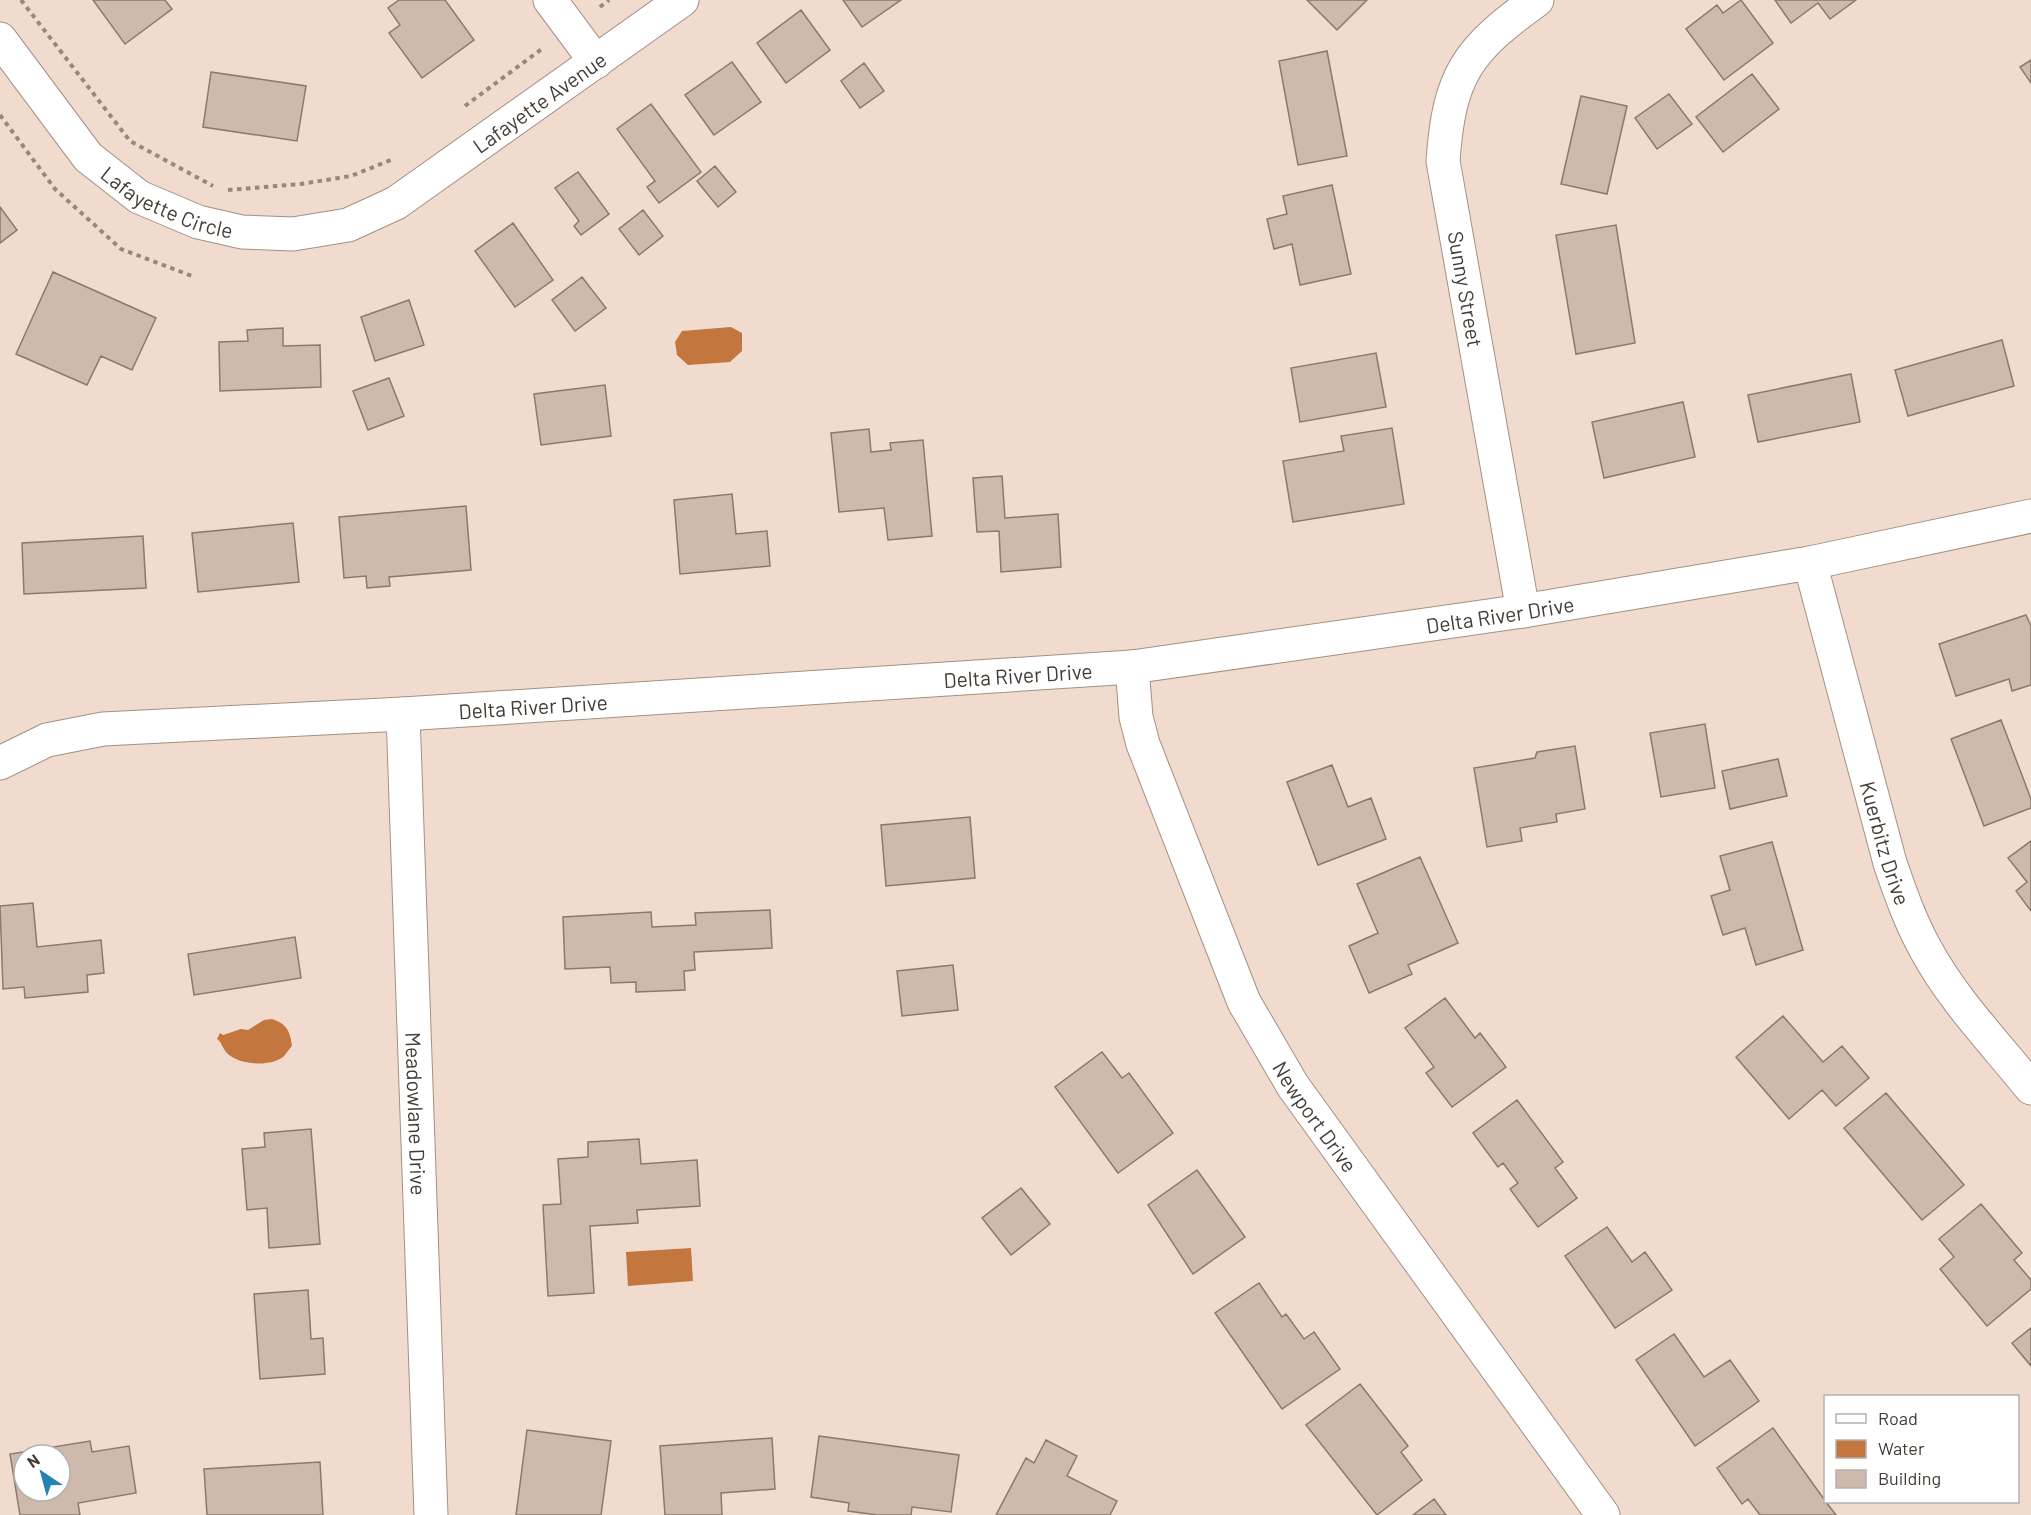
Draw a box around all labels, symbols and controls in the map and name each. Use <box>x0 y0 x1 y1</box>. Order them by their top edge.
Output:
street label: Lafayette Avenue <box>467 46 610 157</box>
street label: Lafayette Circle <box>97 160 236 242</box>
street label: Sunny Street <box>1444 229 1488 349</box>
street label: Delta River Drive <box>1424 590 1576 637</box>
street label: Delta River Drive <box>943 657 1093 692</box>
street label: Delta River Drive <box>458 688 608 723</box>
street label: Kuerbitz Drive <box>1856 778 1916 908</box>
street label: Meadowlane Drive <box>402 1032 432 1196</box>
street label: Newport Drive <box>1268 1056 1363 1176</box>
legend <box>1824 1395 2019 1503</box>
text: Road <box>1878 1407 1918 1429</box>
text: Water <box>1878 1437 1925 1459</box>
north arrow <box>12 1443 72 1503</box>
text: N <box>23 1450 43 1471</box>
text: Building <box>1878 1467 1941 1489</box>

